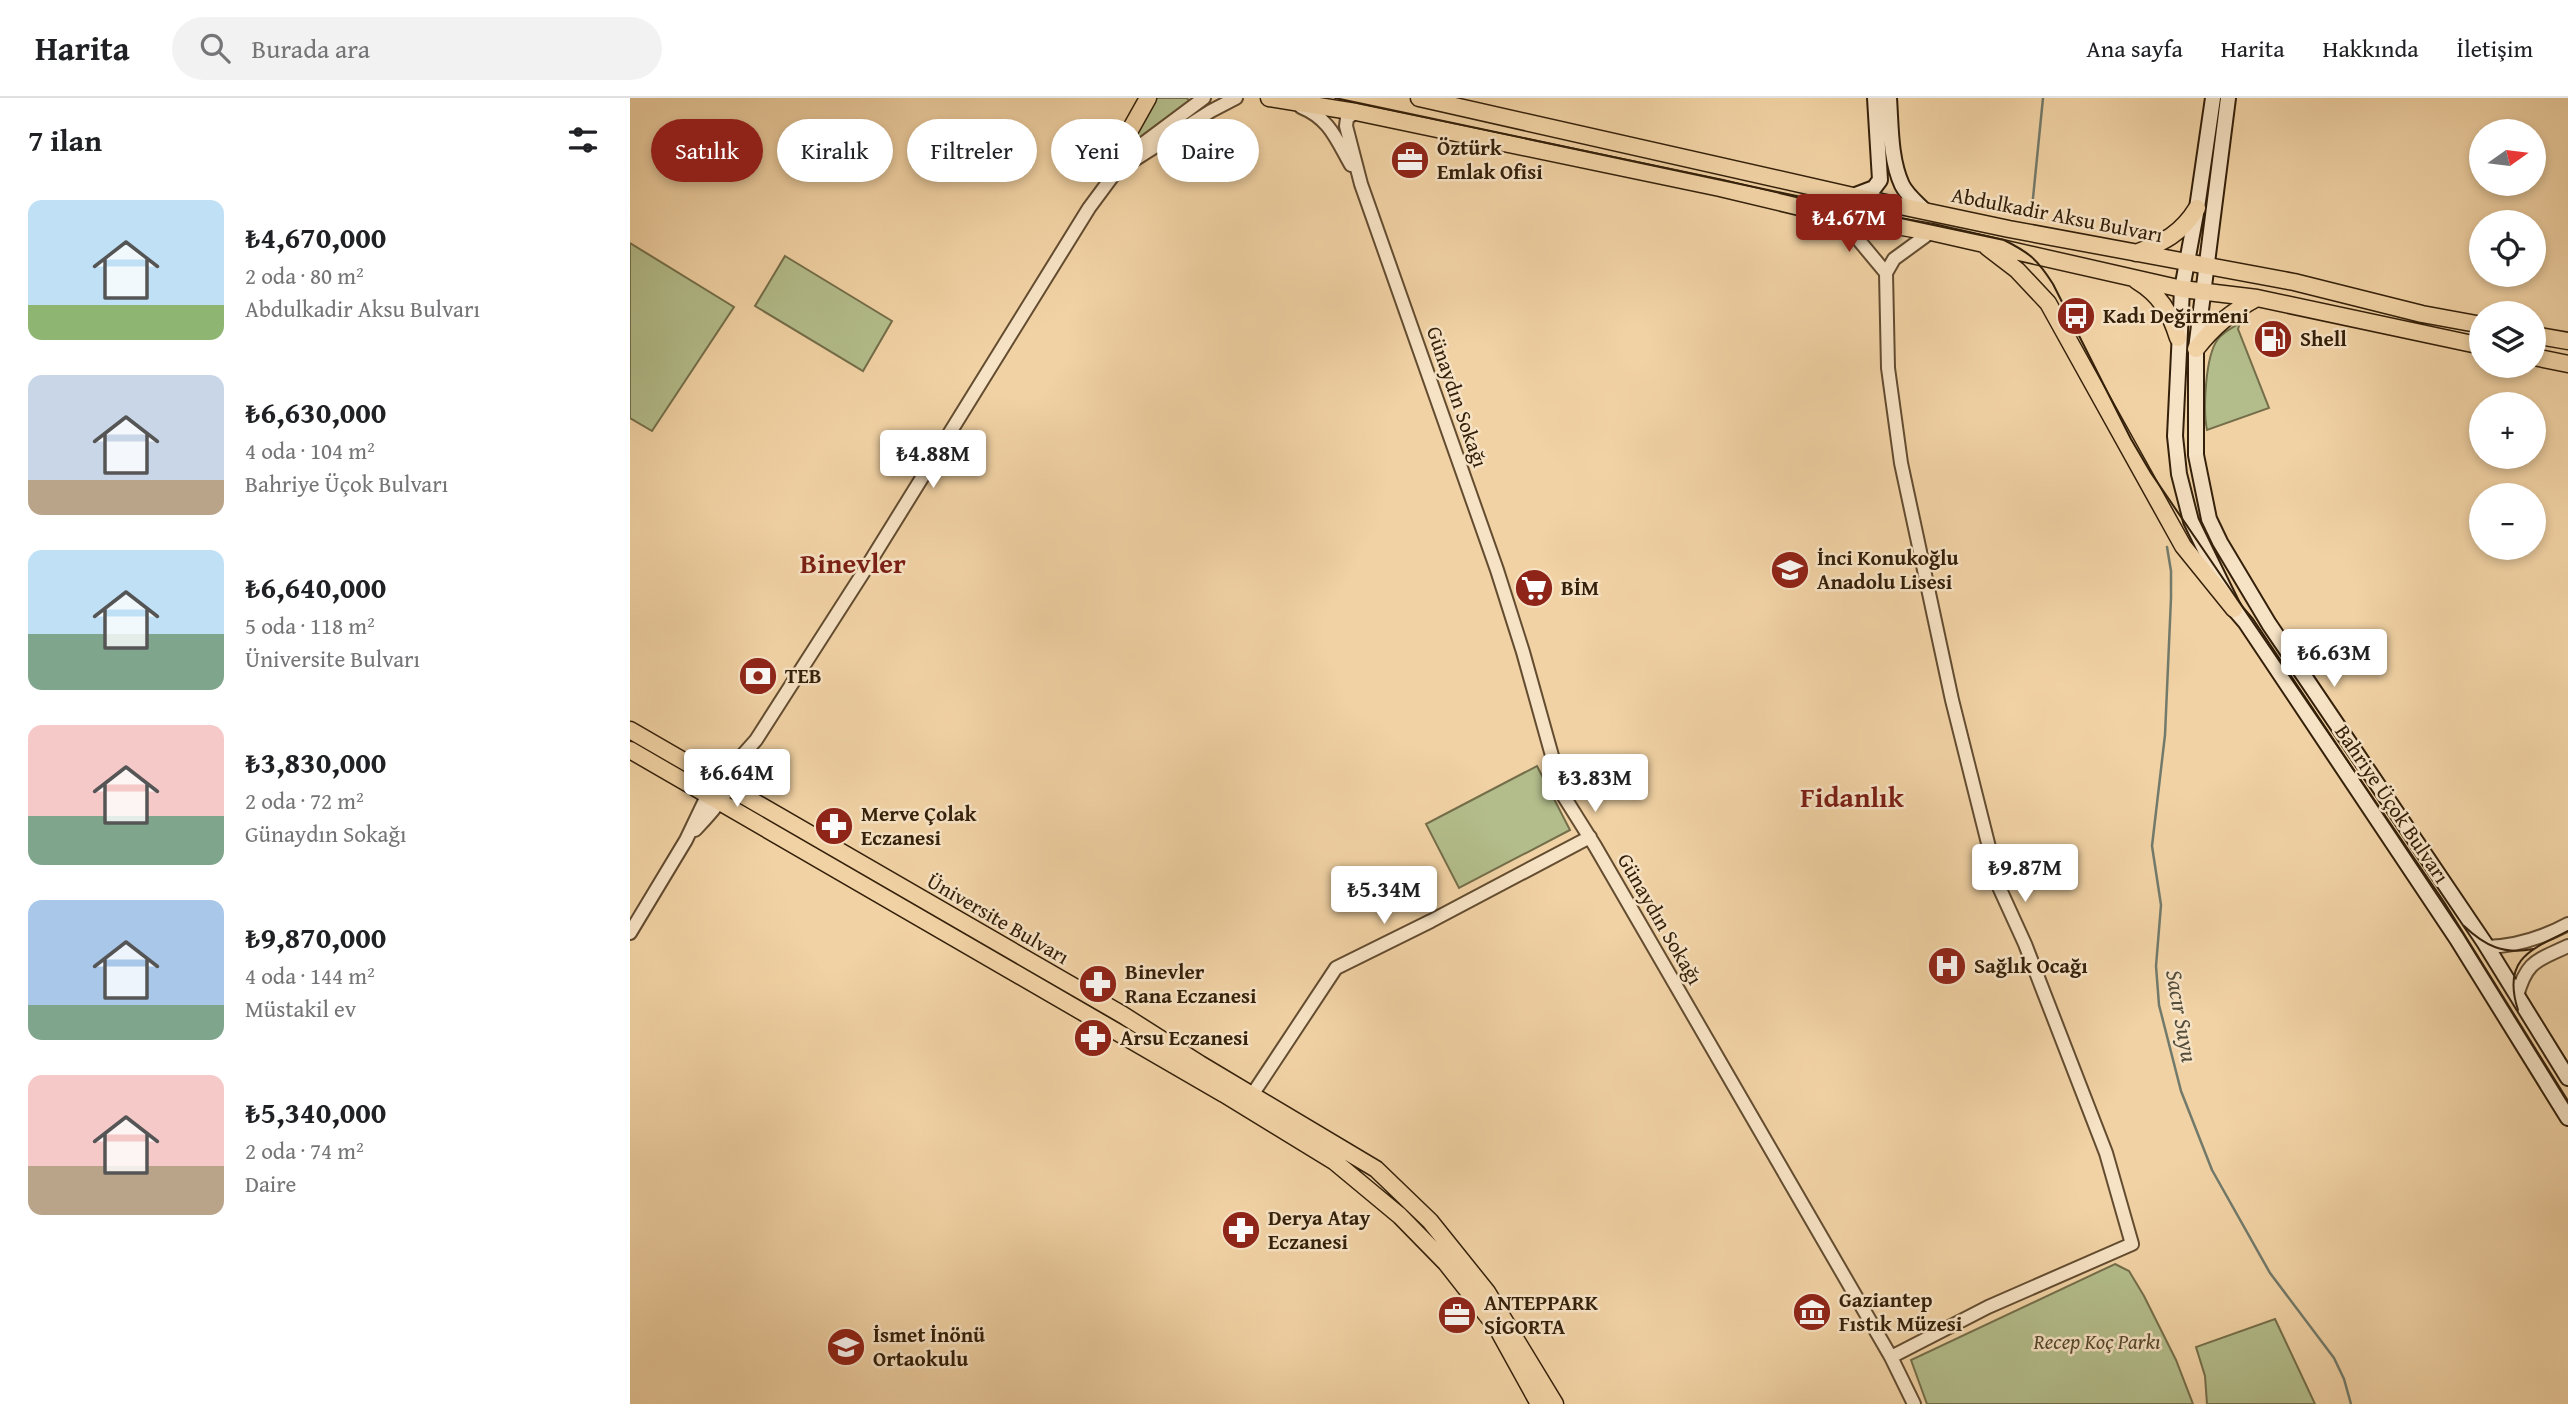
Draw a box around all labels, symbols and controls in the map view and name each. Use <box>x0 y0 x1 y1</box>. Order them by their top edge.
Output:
search box <box>172 17 662 80</box>
text: Harita <box>35 24 130 72</box>
icon: search <box>196 29 234 67</box>
text: Burada ara <box>252 29 370 68</box>
text: Ana sayfa <box>2086 31 2183 66</box>
text: Harita <box>2221 31 2285 66</box>
text: Hakkında <box>2323 31 2419 66</box>
text: İletişim <box>2457 31 2533 66</box>
text: 7 ilan <box>28 118 102 162</box>
chip: Satılık <box>651 119 763 182</box>
chip: Kiralık <box>777 119 893 182</box>
chip: Filtreler <box>907 119 1037 182</box>
chip: Yeni <box>1051 119 1143 182</box>
chip: Daire <box>1157 119 1259 182</box>
north arrow <box>2469 119 2546 196</box>
map controls <box>2469 119 2546 560</box>
icon: filters <box>564 121 602 159</box>
place label: Öztürk Emlak Ofisi <box>1437 132 1543 187</box>
office icon: Öztürk Emlak Ofisi <box>1389 139 1431 181</box>
street label: Abdulkadir Aksu Bulvarı <box>1949 179 2165 250</box>
pin: ₺4.67M <box>1792 194 1906 254</box>
text: ₺4.67M <box>1812 200 1886 233</box>
button: locate <box>2469 210 2546 287</box>
text: ₺4,670,000 <box>245 215 386 259</box>
icon: home <box>84 228 168 312</box>
text: 2 oda · 80 m² <box>245 259 364 292</box>
text: Abdulkadir Aksu Bulvarı <box>245 292 480 325</box>
bus stop icon: Kadı Değirmeni <box>2055 295 2097 337</box>
place label: Kadı Değirmeni <box>2103 300 2249 331</box>
button: layers <box>2469 301 2546 378</box>
fuel station icon: Shell <box>2252 318 2294 360</box>
street label: Günaydın Sokağı <box>1419 322 1496 472</box>
place label: Shell <box>2300 323 2347 354</box>
text: ₺6,630,000 <box>245 390 386 434</box>
button: + <box>2469 392 2546 469</box>
icon: home <box>84 403 168 487</box>
pin: ₺4.88M <box>876 430 990 490</box>
text: 4 oda · 104 m² <box>245 434 375 467</box>
text: ₺4.88M <box>896 436 970 469</box>
text: Bahriye Üçok Bulvarı <box>245 467 448 500</box>
button: − <box>2469 483 2546 560</box>
district label: Binevler <box>800 542 906 583</box>
place label: İnci Konukoğlu Anadolu Lisesi <box>1817 542 1959 597</box>
school or university icon: İnci Konukoğlu Anadolu Lisesi <box>1769 549 1811 591</box>
text: ₺6,640,000 <box>245 565 386 609</box>
supermarket icon: BİM <box>1513 567 1555 609</box>
place label: BİM <box>1561 572 1599 603</box>
icon: home <box>84 578 168 662</box>
text: 5 oda · 118 m² <box>245 609 375 642</box>
pin: ₺6.63M <box>2277 630 2391 689</box>
text: ₺6.63M <box>2297 635 2371 668</box>
text: Üniversite Bulvarı <box>245 642 420 675</box>
bank icon: TEB <box>737 655 779 697</box>
place label: TEB <box>785 660 822 691</box>
street label: Bahriye Üçok Bulvarı <box>2328 718 2457 889</box>
text: ₺3,830,000 <box>245 740 386 784</box>
pin: ₺6.64M <box>680 750 794 809</box>
icon: home <box>84 753 168 837</box>
pin: ₺3.83M <box>1538 754 1652 814</box>
text: ₺6.64M <box>700 755 774 788</box>
text: ₺3.83M <box>1558 760 1632 793</box>
district label: Fidanlık <box>1800 776 1905 817</box>
text: 2 oda · 72 m² <box>245 784 364 817</box>
place label: Merve Çolak Eczanesi <box>861 798 978 853</box>
pharmacy icon: Merve Çolak Eczanesi <box>813 805 855 847</box>
text: Günaydın Sokağı <box>245 817 406 850</box>
pin: ₺9.87M <box>1968 844 2082 904</box>
street label: Günaydın Sokağı <box>1610 847 1711 990</box>
text: ₺9.87M <box>1988 850 2062 883</box>
street label: Üniversite Bulvarı <box>921 865 1075 972</box>
pin: ₺5.34M <box>1327 866 1441 926</box>
text: ₺5.34M <box>1347 872 1421 905</box>
text: ₺9,870,000 <box>245 915 386 959</box>
icon: home <box>84 928 168 1012</box>
hospital icon: Sağlık Ocağı <box>1926 945 1968 987</box>
place label: Sağlık Ocağı <box>1974 950 2088 981</box>
place label: Binevler Rana Eczanesi <box>1125 956 1257 1011</box>
text: 4 oda · 144 m² <box>245 959 375 992</box>
pharmacy icon: Binevler Rana Eczanesi <box>1077 963 1119 1005</box>
water label: Sacır Suyu <box>2158 967 2207 1065</box>
text: Müstakil ev <box>245 992 356 1025</box>
pharmacy icon: Arsu Eczanesi <box>1072 1017 1114 1059</box>
place label: Arsu Eczanesi <box>1120 1022 1249 1053</box>
text: ₺5,340,000 <box>245 1090 386 1134</box>
icon: home <box>84 1103 168 1187</box>
text: 2 oda · 74 m² <box>245 1134 364 1167</box>
text: Daire <box>245 1167 296 1200</box>
place label: Derya Atay Eczanesi <box>1268 1202 1371 1257</box>
pharmacy icon: Derya Atay Eczanesi <box>1220 1209 1262 1251</box>
place label: Gaziantep Fıstık Müzesi <box>1839 1284 1963 1339</box>
place label: ANTEPPARK SİGORTA <box>1484 1287 1599 1342</box>
museum icon: Gaziantep Fıstık Müzesi <box>1791 1291 1833 1333</box>
office icon: ANTEPPARK SİGORTA <box>1436 1294 1478 1336</box>
place label: İsmet İnönü Ortaokulu <box>873 1319 985 1374</box>
school or university icon: İsmet İnönü Ortaokulu <box>825 1326 867 1368</box>
park label: Recep Koç Parkı <box>2033 1326 2160 1357</box>

